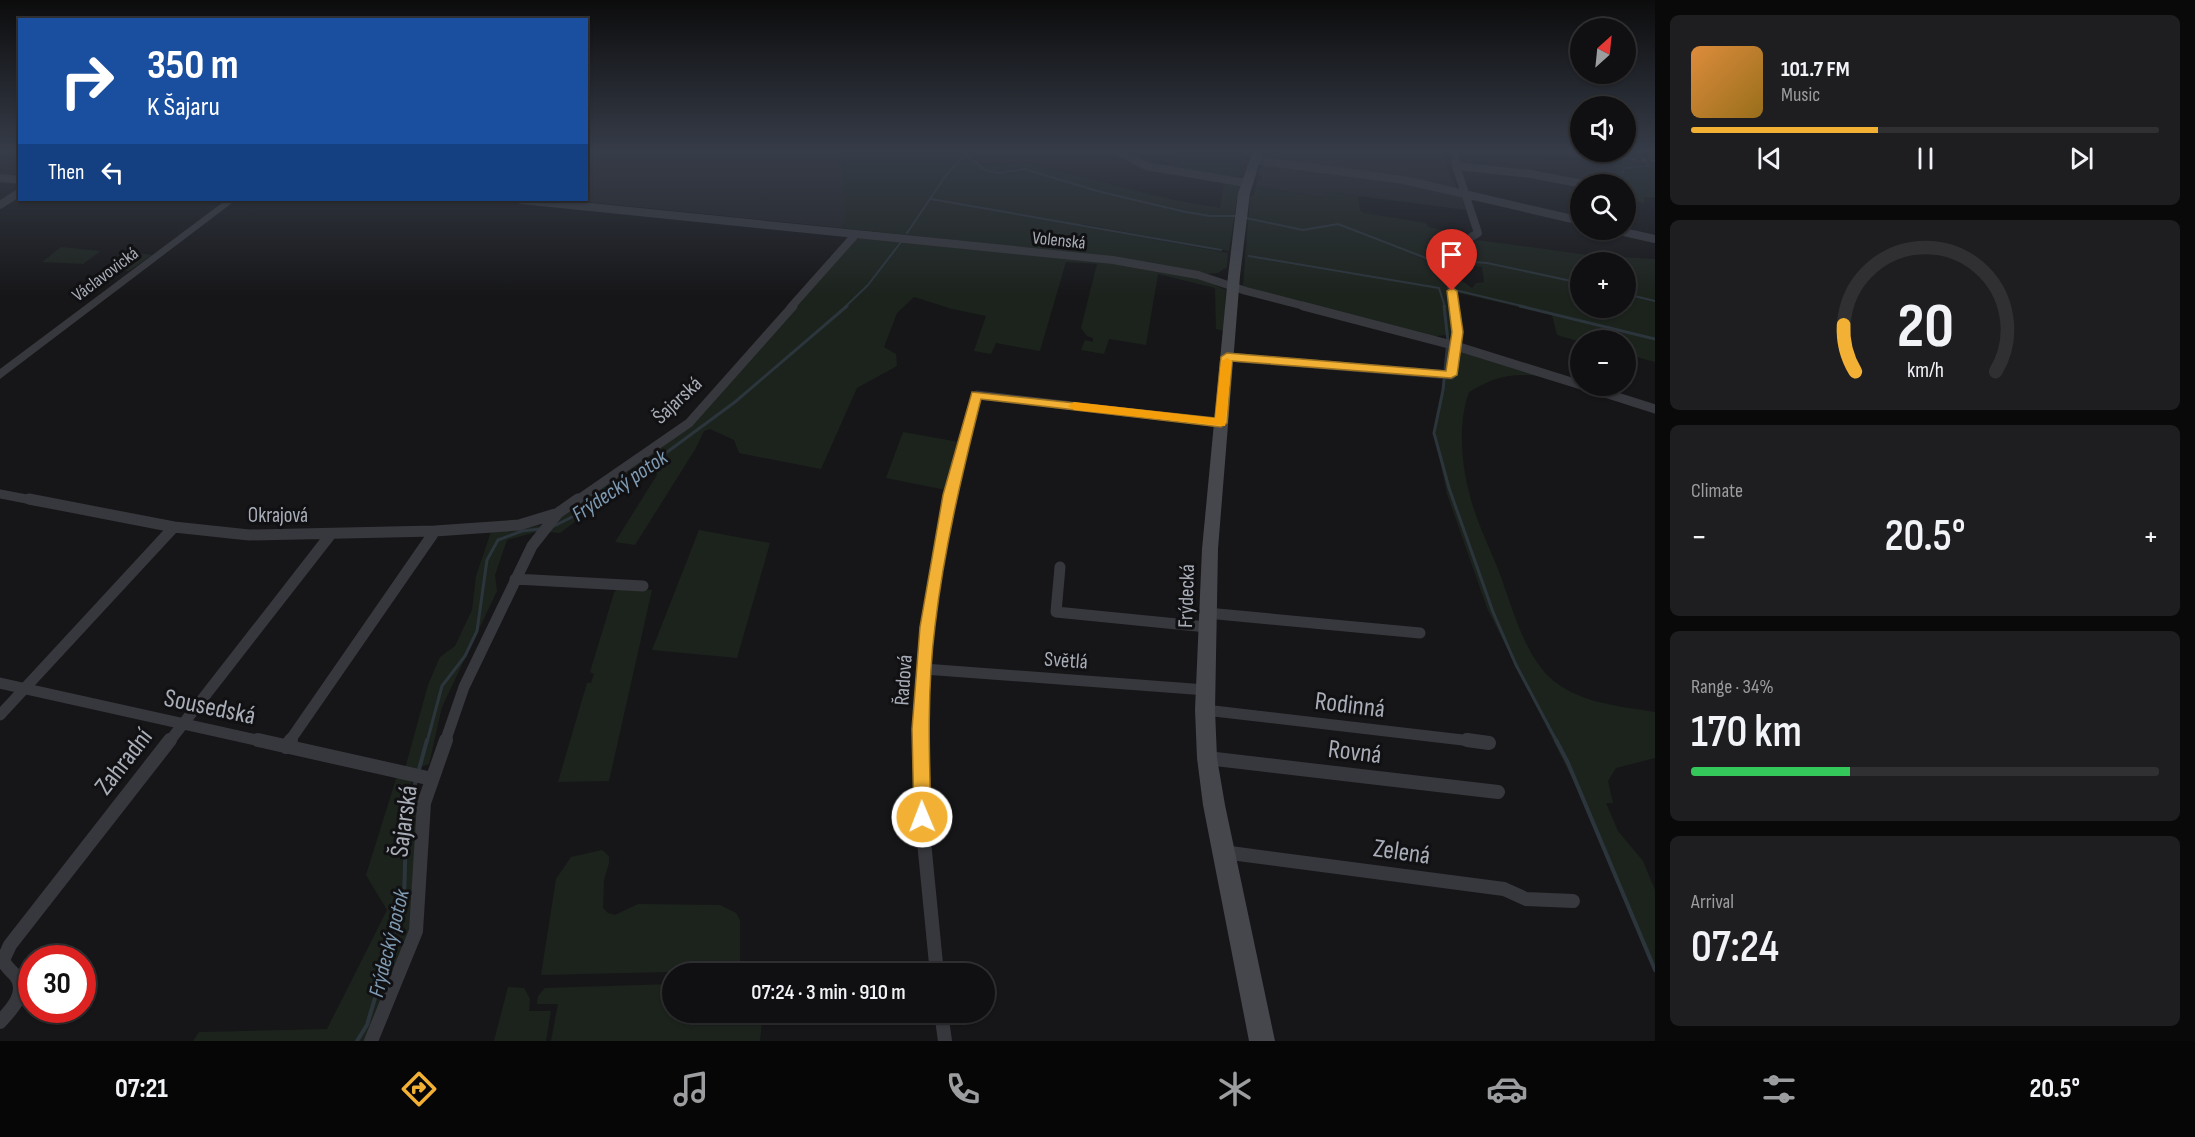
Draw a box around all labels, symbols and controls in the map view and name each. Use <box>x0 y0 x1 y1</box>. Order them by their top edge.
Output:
north arrow <box>1570 18 1636 84</box>
map controls <box>1570 18 1636 396</box>
text: 350 m <box>147 40 239 91</box>
icon: right <box>48 42 126 120</box>
text: 101.7 FM <box>1781 56 1850 83</box>
text: Music <box>1781 83 1820 107</box>
text: K Šajaru <box>147 91 220 123</box>
button: sound <box>1570 96 1636 162</box>
icon: previous <box>1753 142 1786 175</box>
icon: pause <box>1909 142 1942 175</box>
icon: next <box>2065 142 2098 175</box>
icon: left <box>96 156 129 189</box>
text: Then <box>48 159 84 186</box>
button: search <box>1570 174 1636 240</box>
street label: Volenská <box>1031 227 1087 254</box>
pin <box>1426 229 1477 291</box>
icon: arrive <box>1435 238 1468 271</box>
street label: Václavovická <box>68 243 143 306</box>
button: + <box>1570 252 1636 318</box>
text: 20 <box>1896 290 1954 365</box>
button: − <box>1570 330 1636 396</box>
text: km/h <box>1906 359 1944 384</box>
street label: Šajarská <box>648 371 707 429</box>
water label: Frýdecký potok <box>567 444 674 528</box>
text: Climate <box>1691 479 1743 503</box>
street label: Okrajová <box>248 503 308 528</box>
text: 20.5° <box>1884 509 1966 564</box>
text: − <box>1691 517 1707 557</box>
text: + <box>2143 517 2159 557</box>
street label: Frýdecká <box>1173 564 1200 628</box>
street label: Světlá <box>1043 647 1089 674</box>
street label: Řadová <box>889 654 918 706</box>
text: Range · 34% <box>1691 675 1774 699</box>
street label: Sousedská <box>161 683 258 732</box>
street label: Rodinná <box>1313 686 1387 725</box>
text: 170 km <box>1691 705 1802 760</box>
street label: Zahradní <box>89 723 160 801</box>
street label: Rovná <box>1326 734 1383 771</box>
street label: Šajarská <box>384 783 425 859</box>
position arrow <box>890 785 954 849</box>
street label: Zelená <box>1371 833 1432 872</box>
water label: Frýdecký potok <box>363 886 416 1000</box>
text: Arrival <box>1691 890 1734 914</box>
text: 07:24 <box>1691 920 1779 975</box>
speed limit sign: 30 <box>18 945 96 1023</box>
text: 07:24 · 3 min · 910 m <box>751 979 906 1006</box>
icon: directions <box>398 1068 440 1110</box>
icon: music <box>670 1068 712 1110</box>
icon: phone <box>942 1068 984 1110</box>
icon: climate <box>1214 1068 1256 1110</box>
icon: car <box>1486 1068 1528 1110</box>
icon: filters <box>1758 1068 1800 1110</box>
text: 07:21 <box>115 1073 168 1105</box>
text: 20.5° <box>2029 1073 2080 1105</box>

